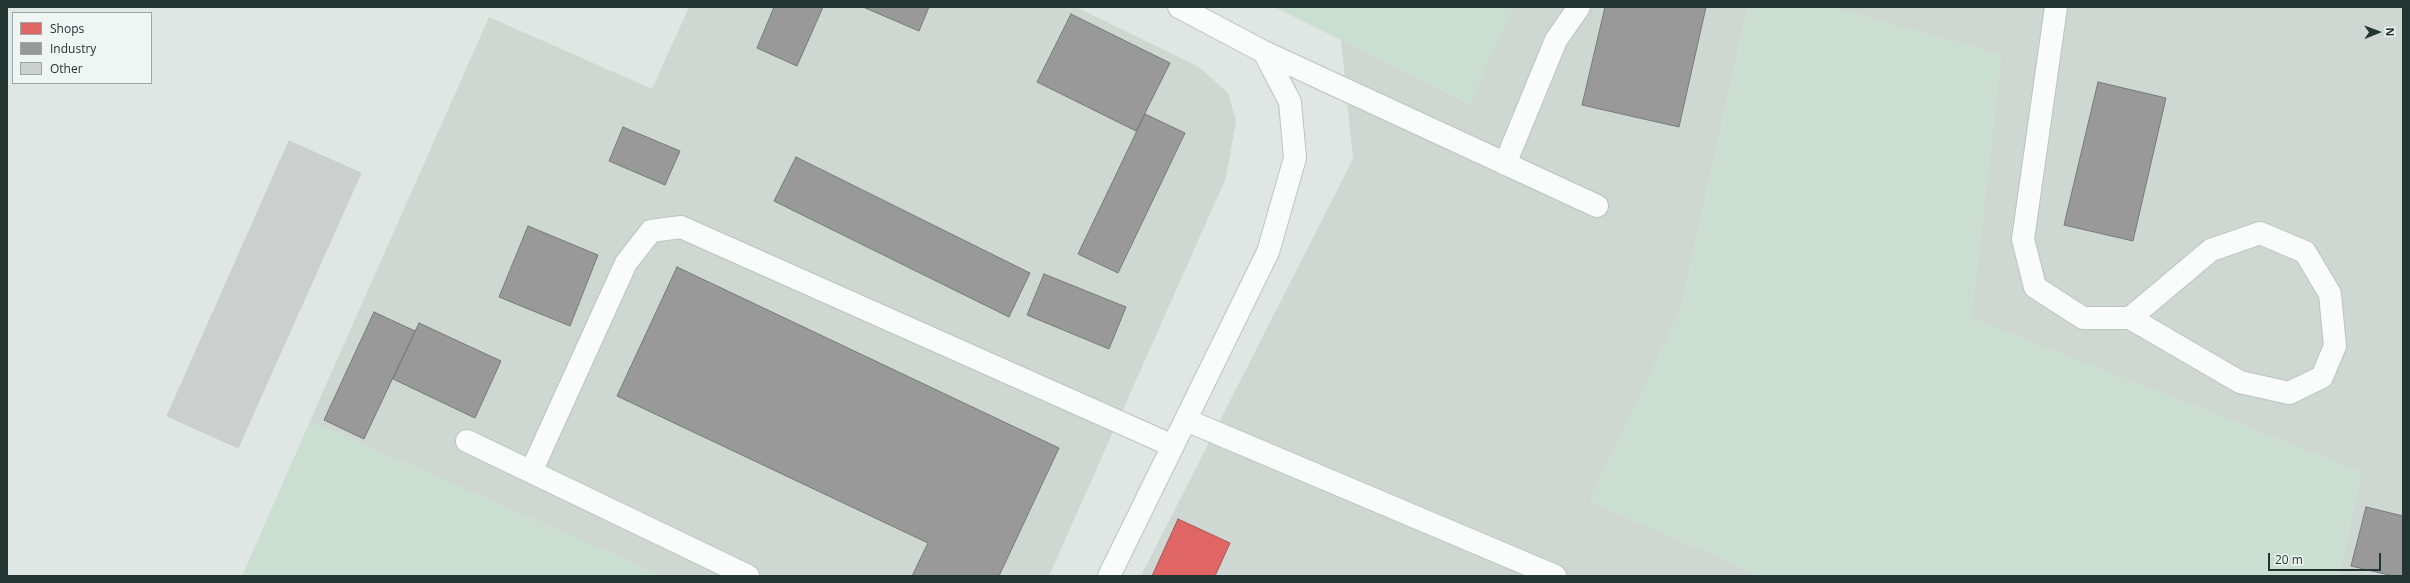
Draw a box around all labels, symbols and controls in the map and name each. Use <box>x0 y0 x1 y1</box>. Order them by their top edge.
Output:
legend <box>12 12 152 84</box>
north arrow <box>2358 12 2398 52</box>
text: Shops <box>50 20 84 37</box>
text: N <box>2383 27 2398 36</box>
text: Industry <box>50 40 96 57</box>
text: Other <box>50 60 83 77</box>
scale bar <box>2270 545 2383 571</box>
text: 20 m <box>2275 551 2303 568</box>

